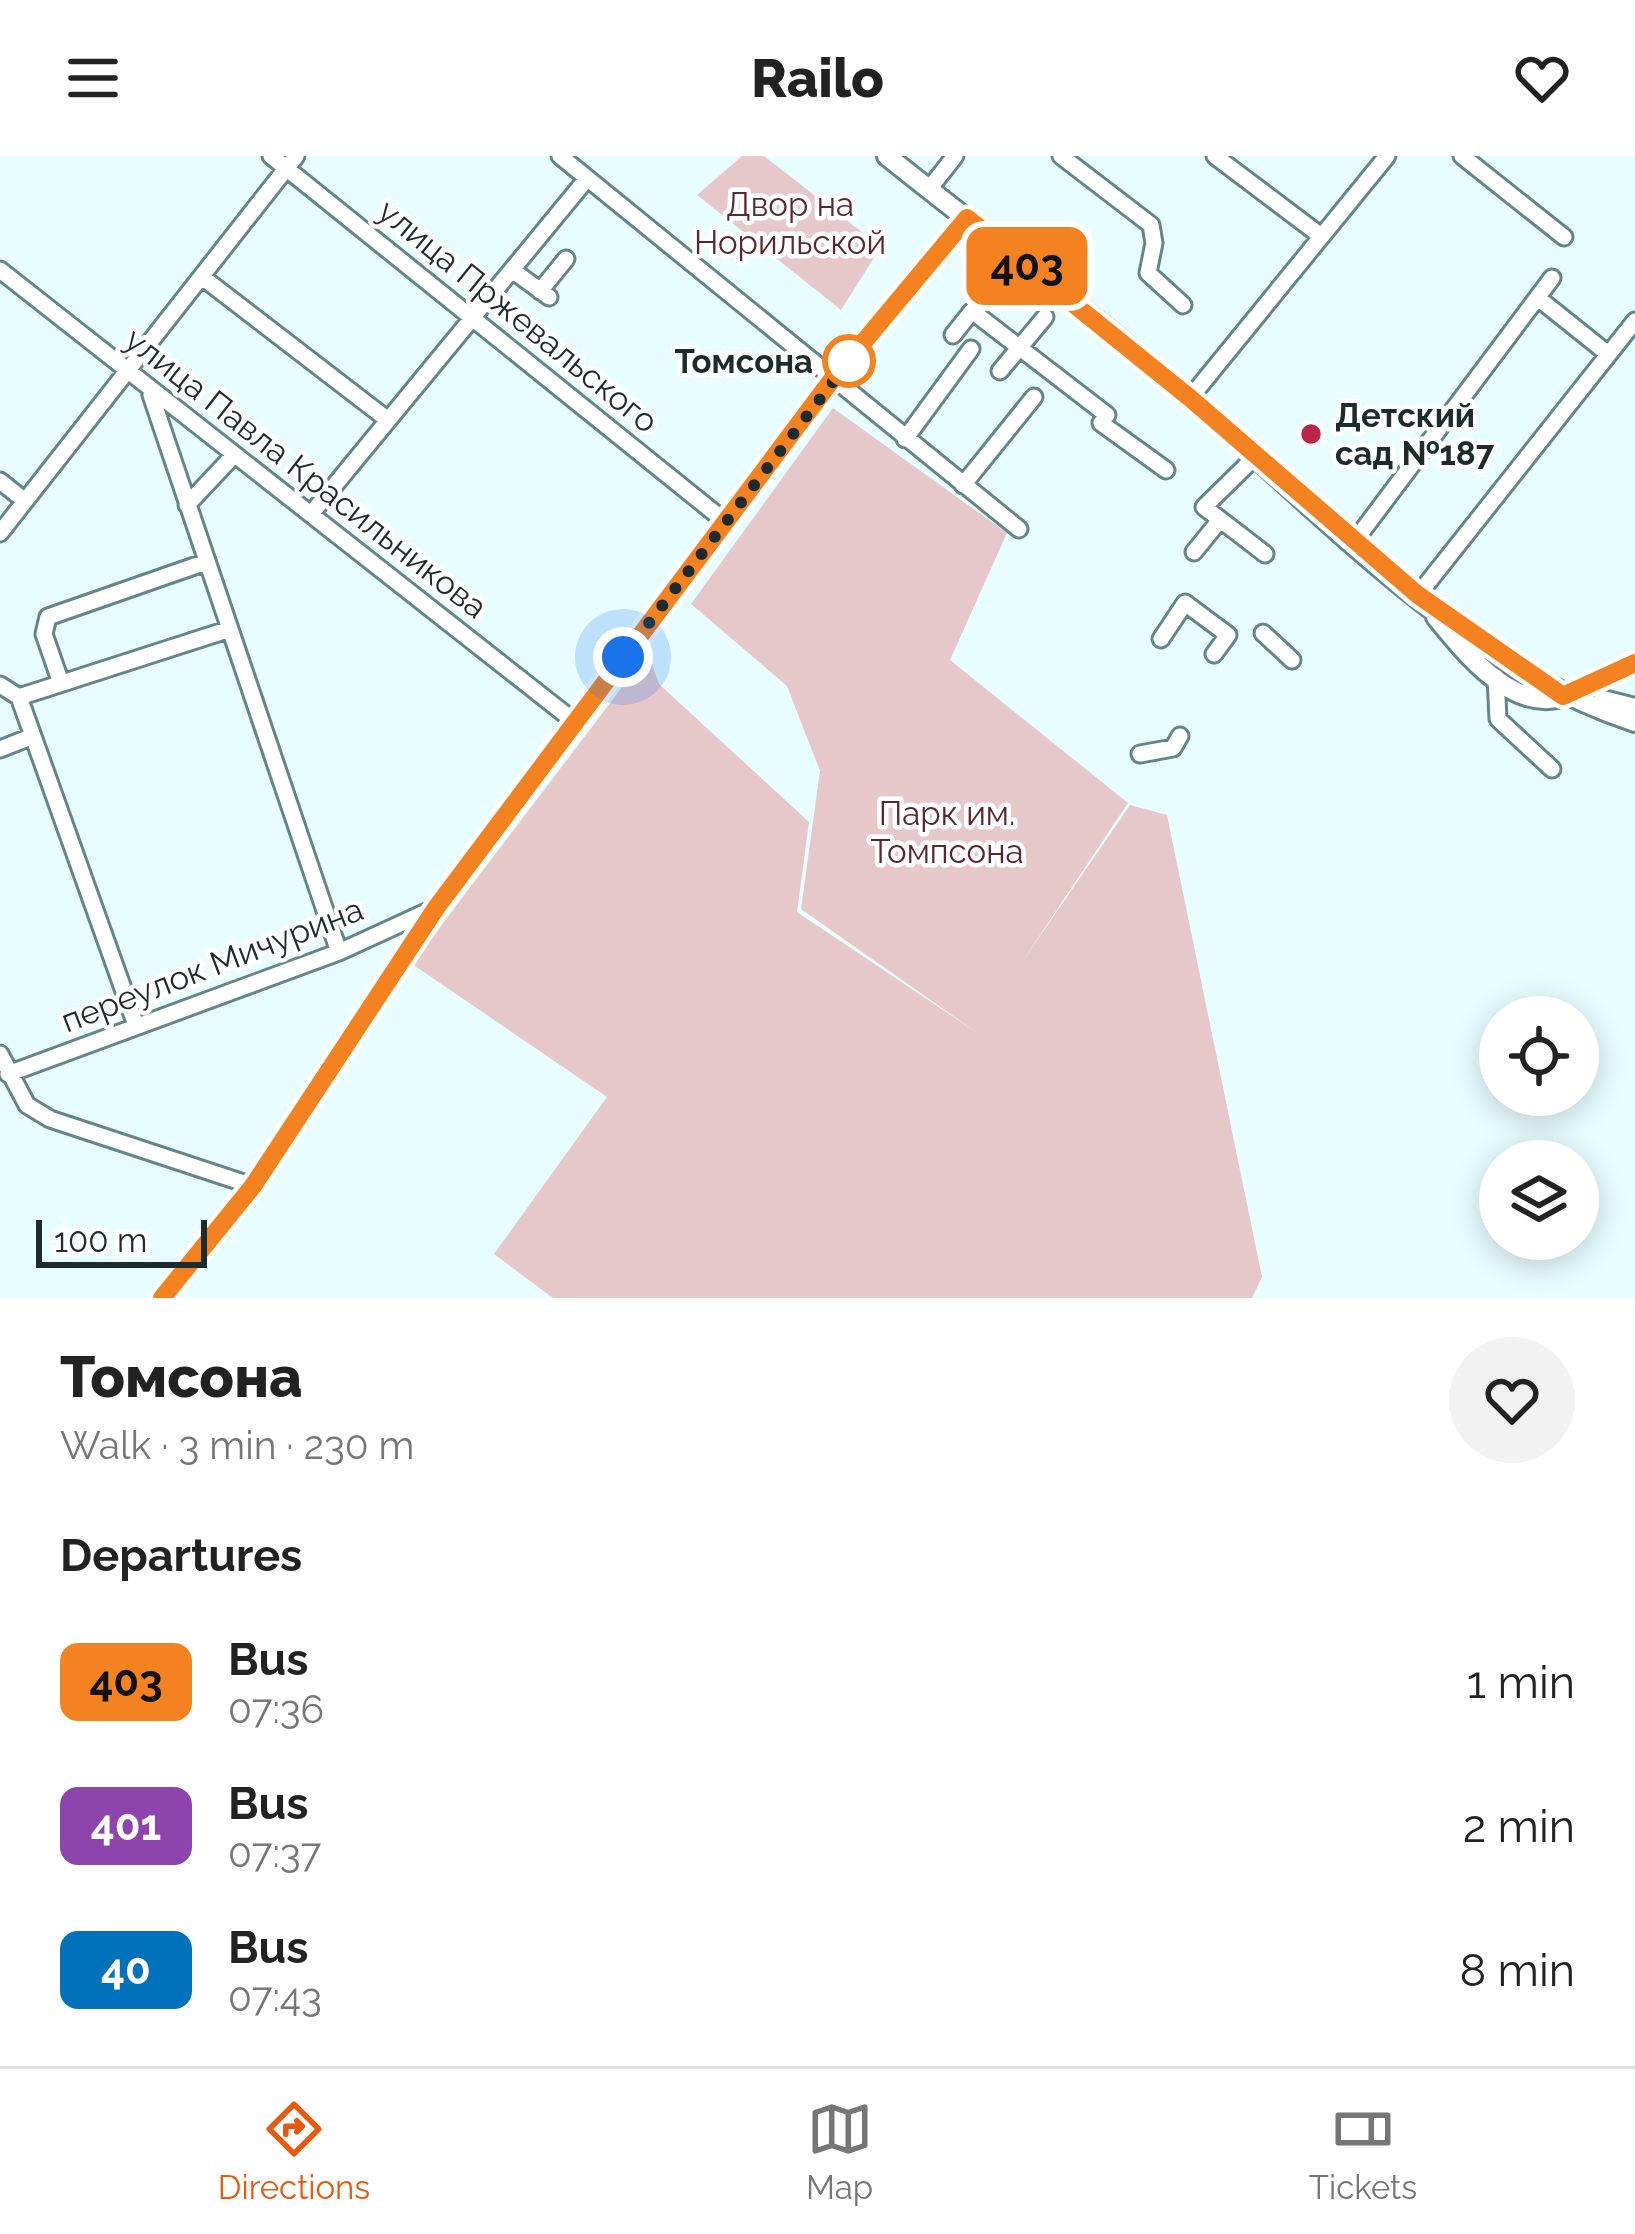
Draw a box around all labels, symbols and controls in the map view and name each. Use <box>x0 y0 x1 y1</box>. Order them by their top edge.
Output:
icon: menu <box>60 45 126 111</box>
icon: heart <box>1509 45 1575 111</box>
text: Railo <box>751 46 884 110</box>
park label: Двор на Норильской <box>694 185 886 262</box>
street label: улица Пржевальского <box>370 191 666 441</box>
line badge: 403 <box>958 227 1096 305</box>
text: 403 <box>990 241 1064 290</box>
street label: улица Павла Красильникова <box>117 320 495 626</box>
marker: Томсона <box>824 336 874 386</box>
place label: Томсона <box>674 342 813 381</box>
place label: Детский сад №187 <box>1335 396 1495 473</box>
marker: Детский сад №187 <box>1298 421 1324 447</box>
your location <box>593 627 653 687</box>
park label: Парк им. Томпсона <box>871 794 1023 871</box>
street label: переулок Мичурина <box>56 889 368 1041</box>
map controls <box>1479 996 1599 1260</box>
button: locate <box>1479 996 1599 1116</box>
button: layers <box>1479 1140 1599 1260</box>
scale bar <box>36 1214 207 1267</box>
text: 100 m <box>54 1221 147 1260</box>
button: heart <box>1449 1337 1575 1463</box>
text: Томсона <box>60 1343 302 1410</box>
text: Walk · 3 min · 230 m <box>60 1422 414 1468</box>
text: Departures <box>60 1529 302 1582</box>
text: Bus <box>228 1633 309 1686</box>
text: 1 min <box>1467 1656 1575 1709</box>
text: 403 <box>89 1657 163 1706</box>
text: 07:36 <box>228 1686 324 1732</box>
text: Bus <box>228 1777 309 1830</box>
text: 2 min <box>1463 1800 1575 1853</box>
text: 401 <box>91 1801 161 1850</box>
text: 07:37 <box>228 1830 321 1876</box>
text: Bus <box>228 1921 309 1974</box>
text: 8 min <box>1459 1944 1575 1997</box>
text: 40 <box>101 1945 151 1994</box>
text: 07:43 <box>228 1974 322 2020</box>
tab: Directions <box>218 2096 370 2207</box>
tab: Map <box>806 2096 873 2207</box>
tab: Tickets <box>1309 2096 1417 2207</box>

